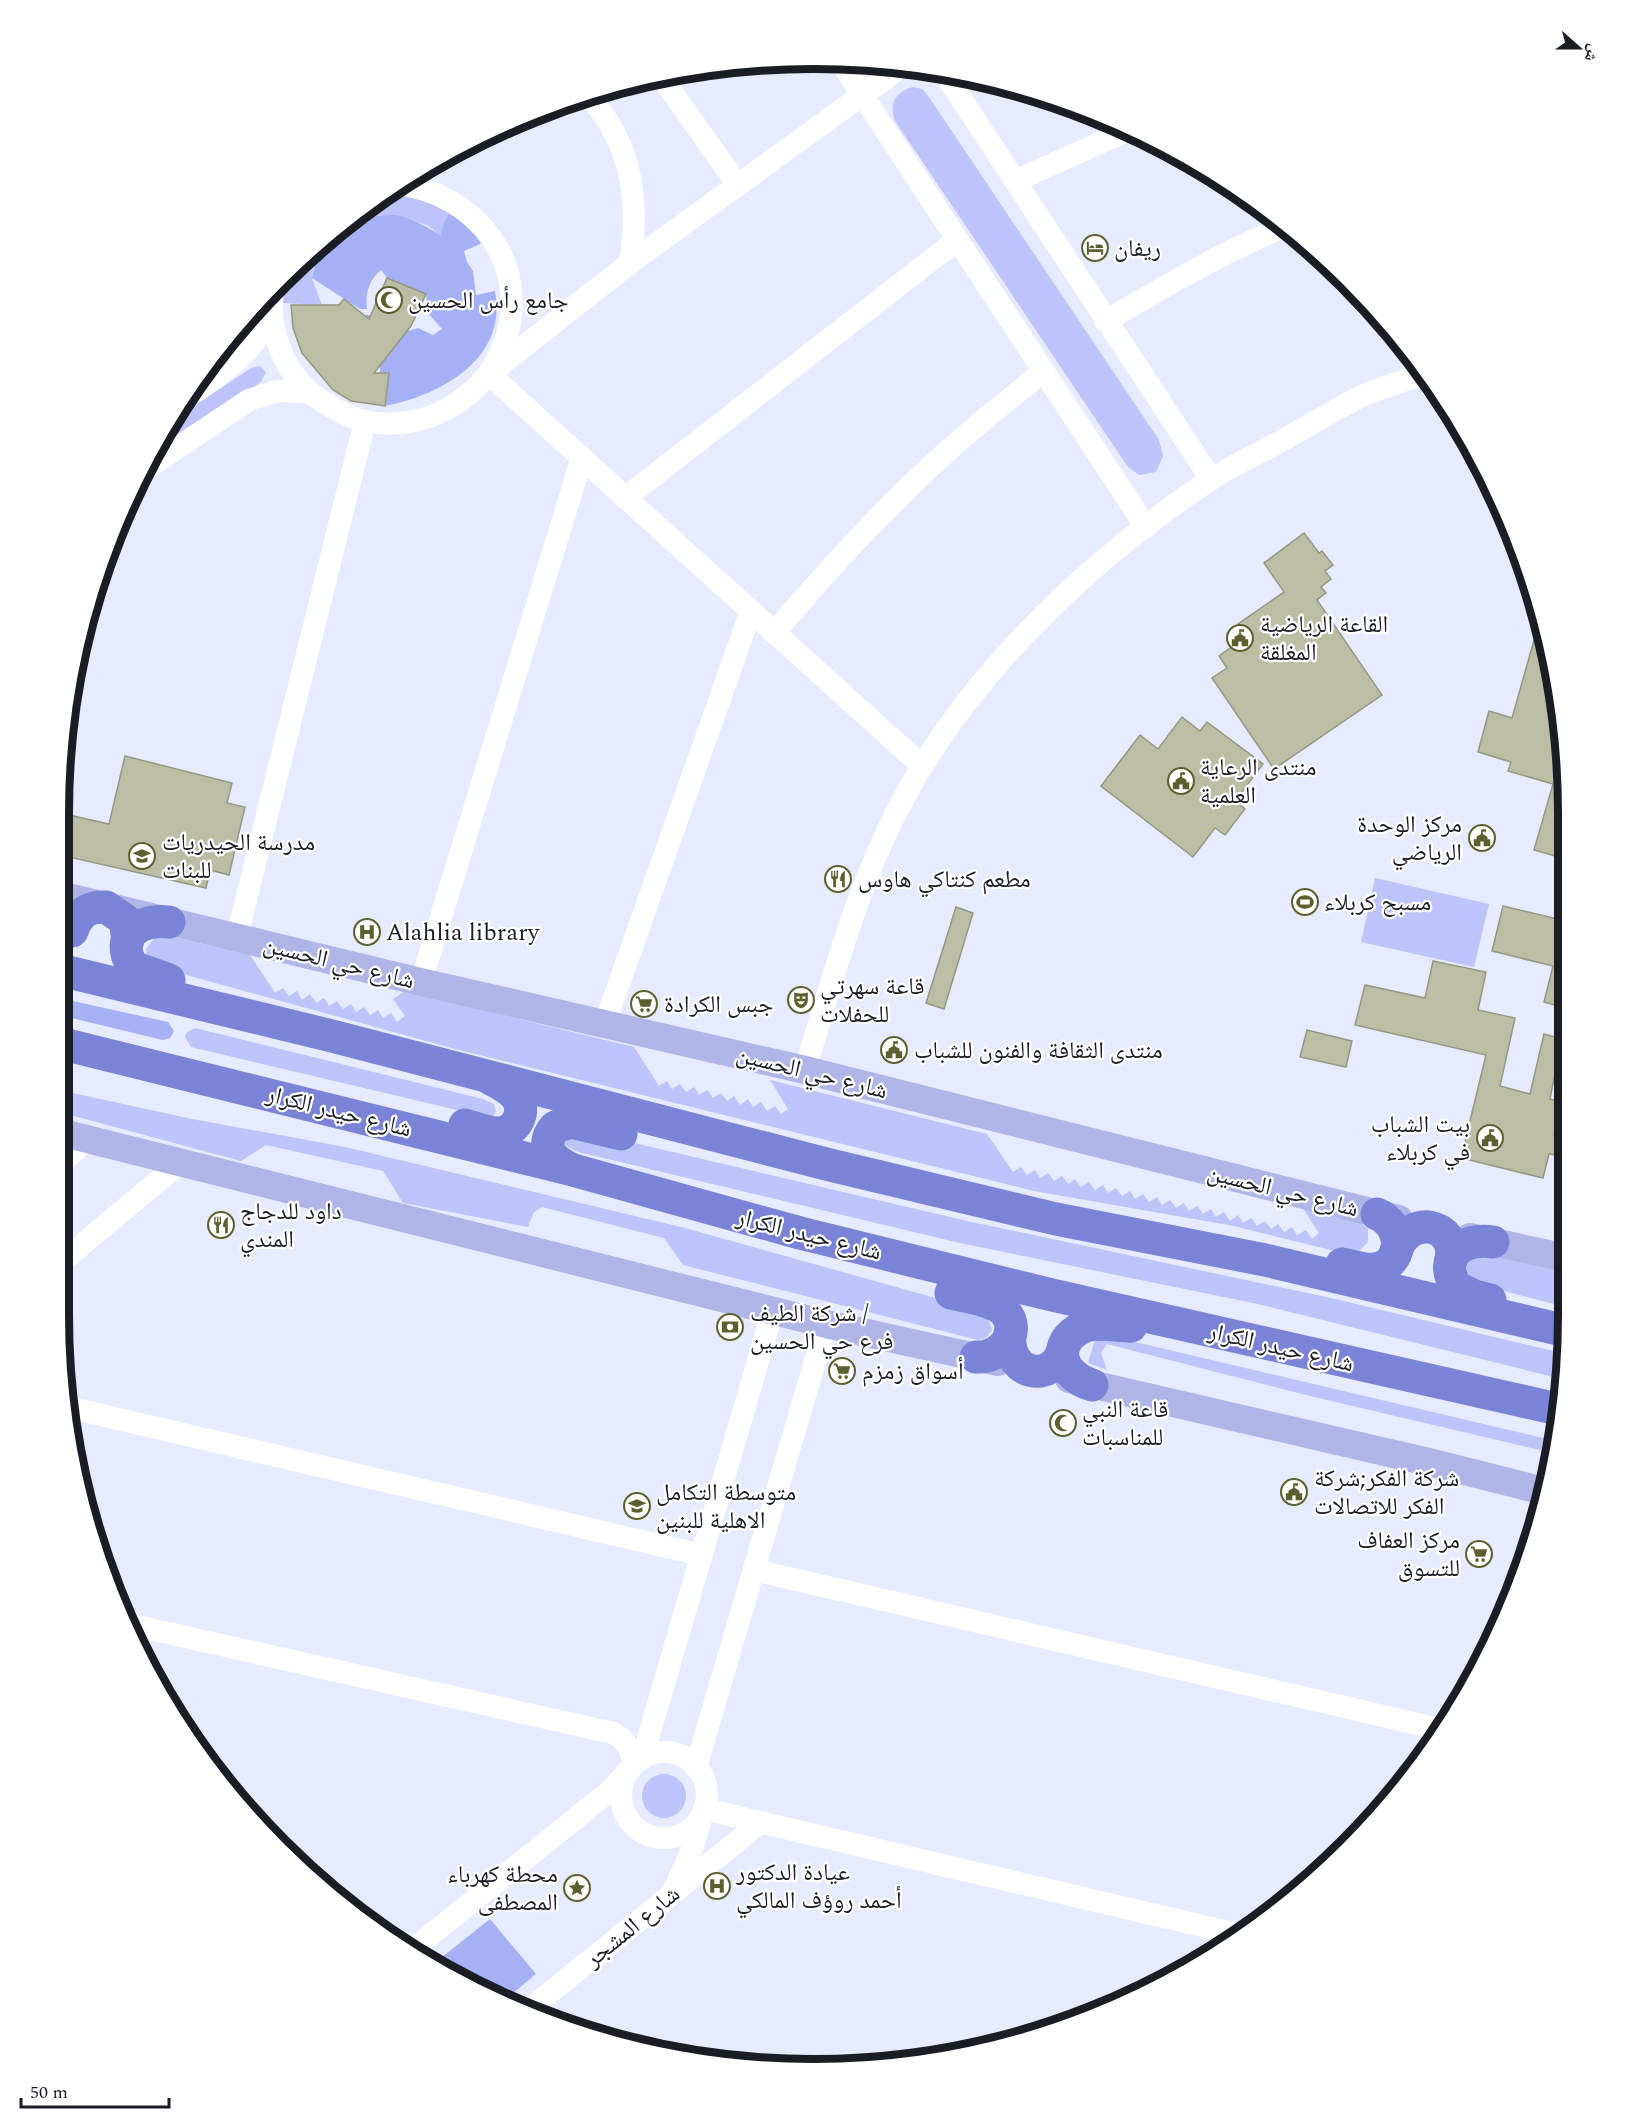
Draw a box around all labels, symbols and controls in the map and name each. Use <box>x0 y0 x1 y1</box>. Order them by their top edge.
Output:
north arrow <box>1549 18 1609 78</box>
text: ش <box>1578 41 1606 65</box>
place label: ريفان <box>1114 231 1161 267</box>
hotel icon: ريفان <box>1080 233 1110 263</box>
place label: جامع رأس الحسين <box>408 283 568 319</box>
mosque icon: جامع رأس الحسين <box>374 285 404 315</box>
place label: القاعة الرياضية المغلقة <box>1260 607 1388 671</box>
public building icon: القاعة الرياضية المغلقة <box>1225 623 1255 653</box>
place label: منتدى الرعاية العلمية <box>1200 750 1317 814</box>
public building icon: منتدى الرعاية العلمية <box>1166 766 1196 796</box>
place label: مركز الوحدة الرياضي <box>1357 807 1462 871</box>
public building icon: مركز الوحدة الرياضي <box>1467 823 1497 853</box>
place label: مدرسة الحيدريات للبنات <box>162 825 315 889</box>
school or university icon: مدرسة الحيدريات للبنات <box>127 841 157 871</box>
place label: مطعم كنتاكي هاوس <box>858 862 1031 898</box>
restaurant icon: مطعم كنتاكي هاوس <box>823 864 853 894</box>
place label: مسبح كربلاء <box>1324 885 1431 921</box>
sports icon: مسبح كربلاء <box>1290 887 1320 917</box>
place label: Alahlia library <box>386 915 541 951</box>
hospital icon: Alahlia library <box>352 917 382 947</box>
street label: شارع حي الحسين <box>259 927 418 999</box>
place label: قاعة سهرتي للحفلات <box>820 969 924 1033</box>
theatre icon: قاعة سهرتي للحفلات <box>786 985 816 1015</box>
place label: جبس الكرادة <box>664 987 774 1023</box>
supermarket icon: جبس الكرادة <box>629 989 659 1019</box>
place label: منتدى الثقافة والفنون للشباب <box>914 1033 1163 1069</box>
public building icon: منتدى الثقافة والفنون للشباب <box>879 1035 909 1065</box>
street label: شارع حي الحسين <box>732 1037 891 1109</box>
street label: شارع حيدر الكرار <box>261 1076 415 1147</box>
place label: بيت الشباب في كربلاء <box>1371 1107 1470 1171</box>
public building icon: بيت الشباب في كربلاء <box>1475 1123 1505 1153</box>
street label: شارع حي الحسين <box>1203 1155 1362 1227</box>
place label: داود للدجاج المندي <box>240 1194 342 1258</box>
street label: شارع حيدر الكرار <box>731 1199 885 1270</box>
restaurant icon: داود للدجاج المندي <box>206 1210 236 1240</box>
place label: شركة الطيف / فرع حي الحسين <box>750 1296 893 1360</box>
bank icon: شركة الطيف / فرع حي الحسين <box>715 1312 745 1342</box>
street label: شارع حيدر الكرار <box>1203 1313 1357 1382</box>
place label: أسواق زمزم <box>862 1354 964 1390</box>
supermarket icon: أسواق زمزم <box>827 1356 857 1386</box>
place label: قاعة النبي للمناسبات <box>1082 1392 1168 1456</box>
mosque icon: قاعة النبي للمناسبات <box>1048 1408 1078 1438</box>
place label: شركة الفكر;شركة الفكر للاتصالات <box>1314 1461 1459 1525</box>
place label: متوسطة التكامل الاهلية للبنين <box>656 1475 796 1539</box>
public building icon: شركة الفكر;شركة الفكر للاتصالات <box>1279 1477 1309 1507</box>
school or university icon: متوسطة التكامل الاهلية للبنين <box>622 1491 652 1521</box>
place label: مركز العفاف للتسوق <box>1357 1523 1460 1587</box>
supermarket icon: مركز العفاف للتسوق <box>1464 1539 1494 1569</box>
place label: عيادة الدكتور أحمد روؤف المالكي <box>735 1855 902 1919</box>
place label: محطة كهرباء المصطفى <box>447 1857 558 1921</box>
hospital icon: عيادة الدكتور أحمد روؤف المالكي <box>702 1871 732 1901</box>
place icon: محطة كهرباء المصطفى <box>562 1873 592 1903</box>
street label: شارع المشجر <box>576 1877 688 1977</box>
scale bar <box>21 2071 170 2109</box>
text: 50 m <box>30 2079 68 2106</box>

